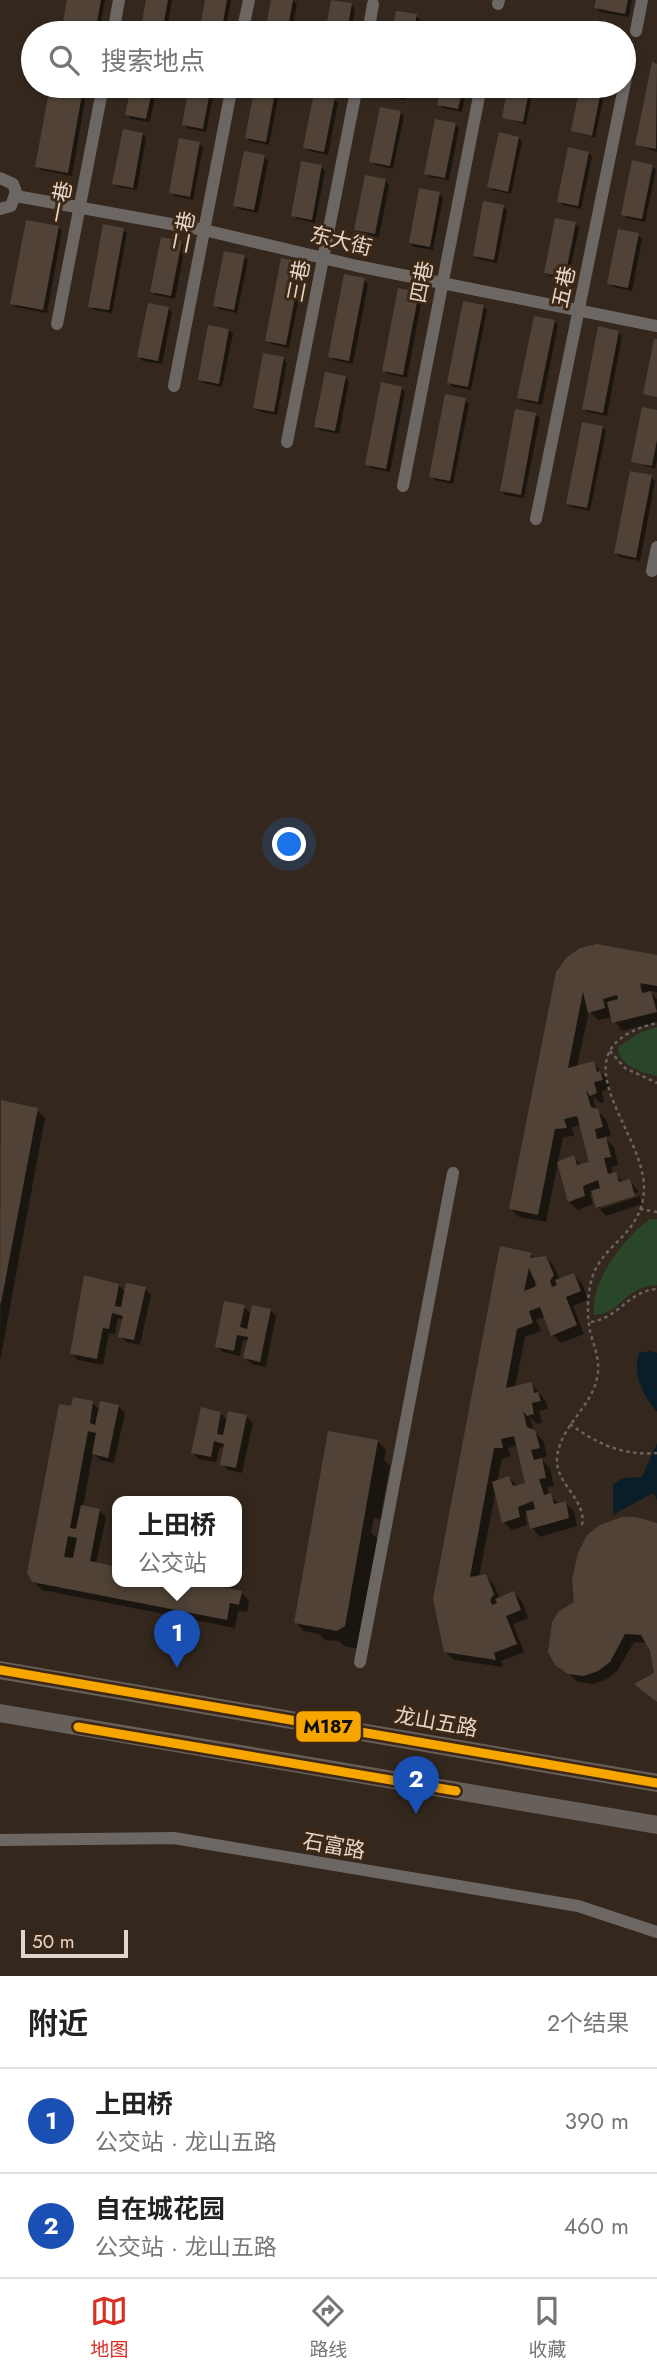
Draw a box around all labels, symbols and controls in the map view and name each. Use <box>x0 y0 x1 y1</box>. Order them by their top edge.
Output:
search box <box>21 21 636 98</box>
icon: search <box>45 41 83 79</box>
text: 搜索地点 <box>101 42 205 80</box>
street label: 一巷 <box>42 179 80 225</box>
street label: 二巷 <box>165 209 203 255</box>
street label: 东大街 <box>307 219 375 263</box>
street label: 三巷 <box>280 258 318 304</box>
street label: 四巷 <box>403 259 441 305</box>
street label: 五巷 <box>545 263 583 311</box>
your location <box>272 827 306 861</box>
popup <box>112 1496 242 1587</box>
text: 上田桥 <box>138 1506 216 1544</box>
text: 公交站 <box>138 1546 207 1580</box>
pin: 1 <box>154 1610 200 1668</box>
street label: 龙山五路 <box>392 1700 480 1744</box>
line badge: M187 <box>295 1710 362 1743</box>
text: M187 <box>303 1713 353 1740</box>
pin: 2 <box>393 1756 439 1814</box>
street label: 石富路 <box>300 1826 368 1866</box>
scale bar <box>21 1927 128 1959</box>
text: 50 m <box>32 1928 75 1955</box>
text: 附近 <box>28 2002 88 2045</box>
text: 2个结果 <box>547 2006 629 2040</box>
text: 上田桥 <box>95 2085 173 2123</box>
text: 1 <box>45 2104 57 2138</box>
text: 390 m <box>565 2104 629 2138</box>
text: 公交站 · 龙山五路 <box>95 2125 277 2159</box>
text: 自在城花园 <box>95 2190 225 2228</box>
text: 2 <box>43 2209 59 2243</box>
text: 460 m <box>564 2209 629 2243</box>
text: 公交站 · 龙山五路 <box>95 2230 277 2264</box>
tab: 地图 <box>90 2292 129 2363</box>
tab: 路线 <box>309 2292 348 2363</box>
tab: 收藏 <box>528 2292 567 2363</box>

